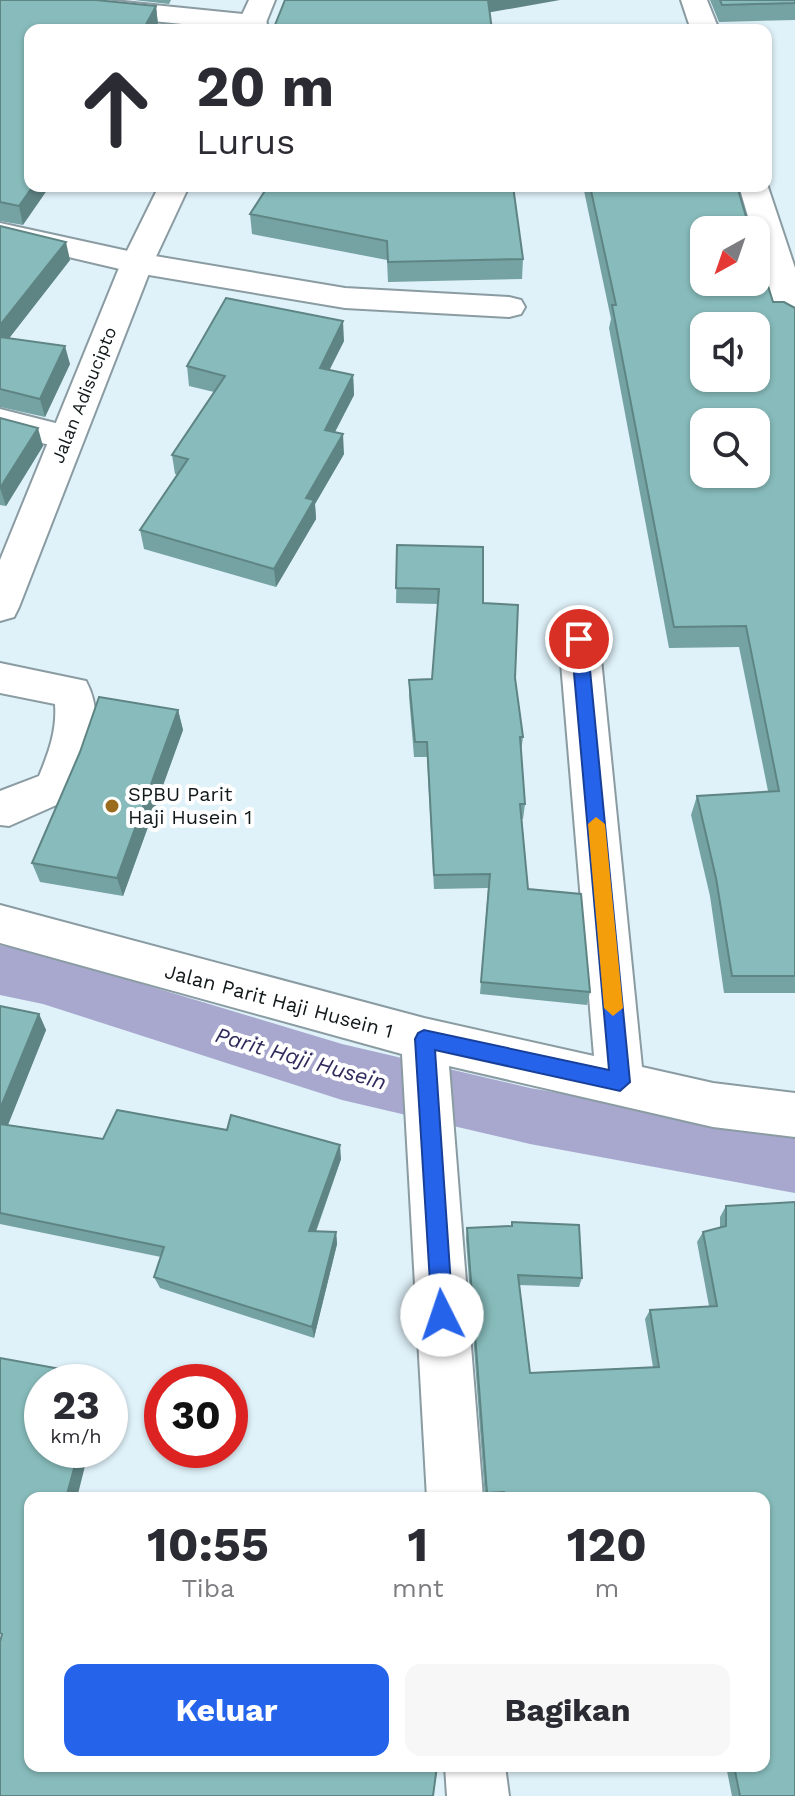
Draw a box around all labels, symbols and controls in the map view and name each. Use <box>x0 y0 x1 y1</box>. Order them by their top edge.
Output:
text: 20 m <box>196 54 334 120</box>
icon: ahead <box>64 56 168 160</box>
text: Lurus <box>196 121 295 163</box>
north arrow <box>690 216 770 296</box>
map controls <box>690 216 770 488</box>
button: sound <box>690 312 770 392</box>
street label: Jalan Adisucipto <box>47 324 120 466</box>
button: search <box>690 408 770 488</box>
pin <box>545 605 613 673</box>
icon: arrive <box>557 617 601 661</box>
place label: SPBU Parit Haji Husein 1 <box>128 782 252 829</box>
marker: SPBU Parit Haji Husein 1 <box>103 797 121 815</box>
street label: Jalan Parit Haji Husein 1 <box>162 959 396 1043</box>
water label: Parit Haji Husein <box>213 1022 389 1095</box>
position arrow <box>400 1273 484 1357</box>
speed limit sign: 30 <box>144 1364 248 1468</box>
text: 23 <box>52 1382 100 1429</box>
text: km/h <box>50 1424 102 1448</box>
text: 10:55 <box>147 1516 269 1573</box>
text: 1 <box>408 1516 428 1573</box>
text: 120 <box>567 1516 647 1573</box>
text: Tiba <box>181 1573 235 1603</box>
text: mnt <box>392 1573 444 1603</box>
text: m <box>594 1573 619 1603</box>
button: Keluar <box>64 1664 389 1756</box>
button: Bagikan <box>405 1664 730 1756</box>

